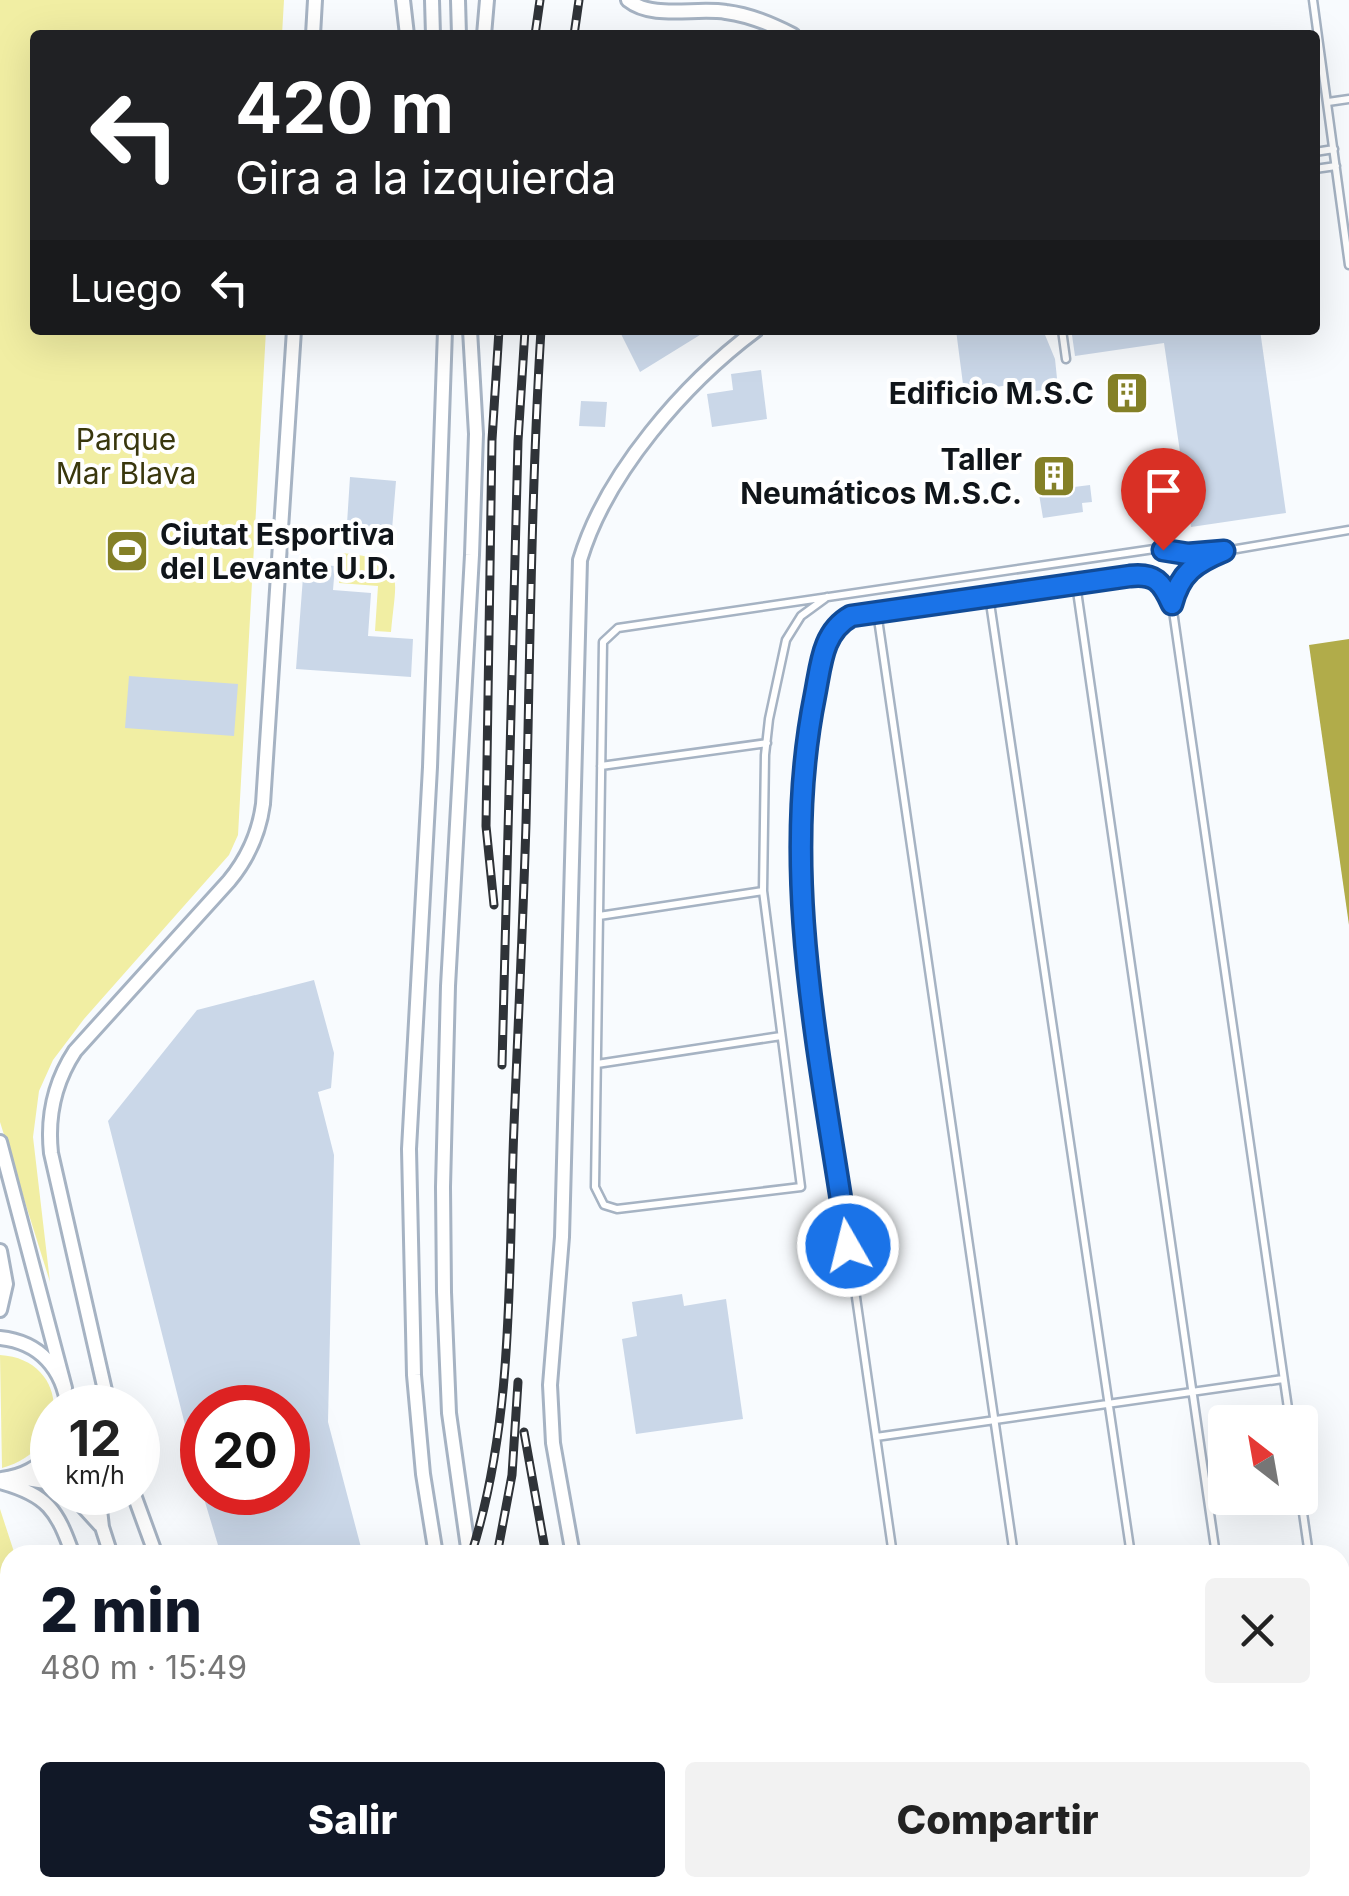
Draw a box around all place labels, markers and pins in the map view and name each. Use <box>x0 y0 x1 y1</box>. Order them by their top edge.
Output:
building icon: Edificio M.S.C <box>1104 370 1150 416</box>
place label: Edificio M.S.C <box>889 375 1094 411</box>
place label: Taller Neumáticos M.S.C. <box>740 441 1022 511</box>
pin <box>1121 448 1206 551</box>
building icon: Taller Neumáticos M.S.C. <box>1031 453 1077 499</box>
place label: Ciutat Esportiva del Levante U.D. <box>160 516 397 586</box>
sports icon: Ciutat Esportiva del Levante U.D. <box>104 528 150 574</box>

